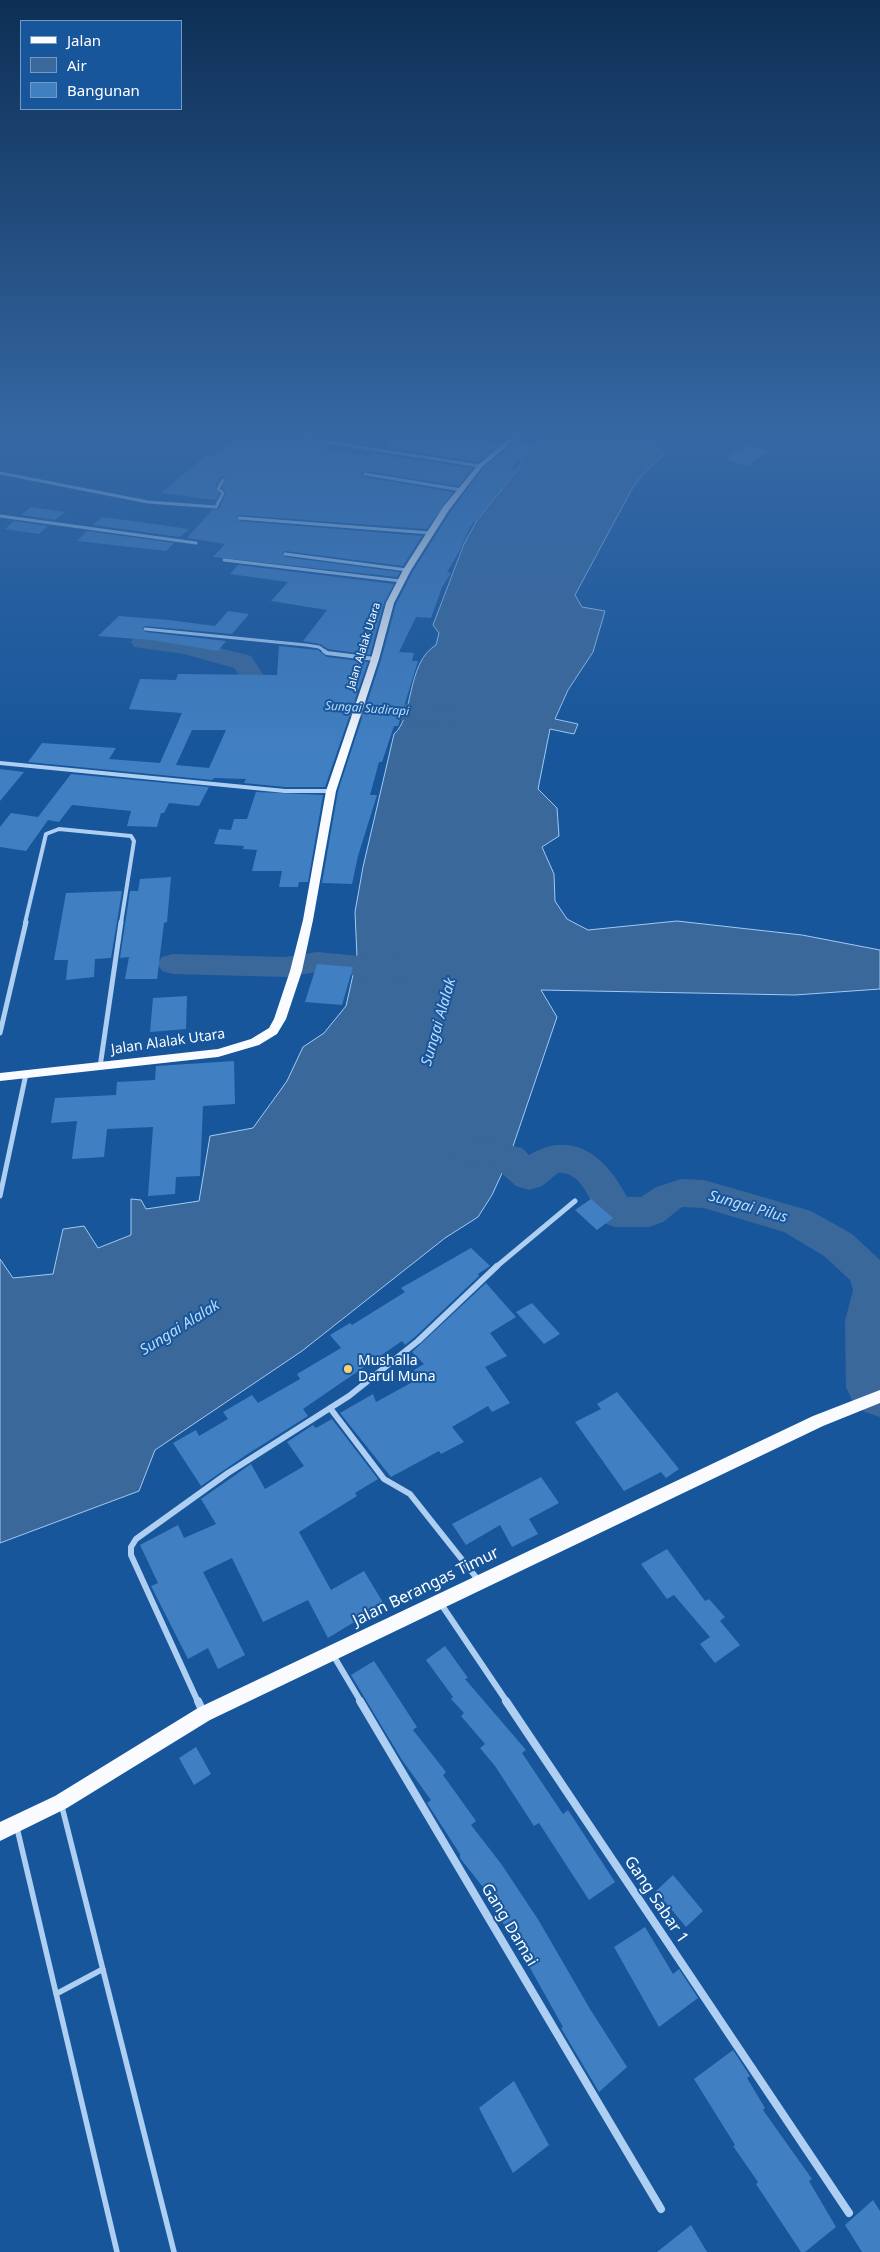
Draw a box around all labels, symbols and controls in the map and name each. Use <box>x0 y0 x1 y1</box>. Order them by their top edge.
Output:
legend <box>20 20 182 110</box>
text: Jalan <box>67 30 101 50</box>
text: Air <box>67 55 87 75</box>
text: Bangunan <box>67 80 140 100</box>
street label: Jalan Alalak Utara <box>344 601 384 691</box>
water label: Sungai Sudirapi <box>324 699 410 719</box>
water label: Sungai Alalak <box>418 976 460 1068</box>
street label: Jalan Alalak Utara <box>110 1026 226 1058</box>
water label: Sungai Pilus <box>706 1187 790 1227</box>
water label: Sungai Alalak <box>137 1296 223 1360</box>
place label: Mushalla Darul Muna <box>358 1353 436 1385</box>
marker: Mushalla Darul Muna <box>342 1363 354 1375</box>
street label: Jalan Berangas Timur <box>350 1543 502 1631</box>
street label: Gang Sabar 1 <box>620 1853 692 1947</box>
street label: Gang Damai <box>477 1880 541 1970</box>

